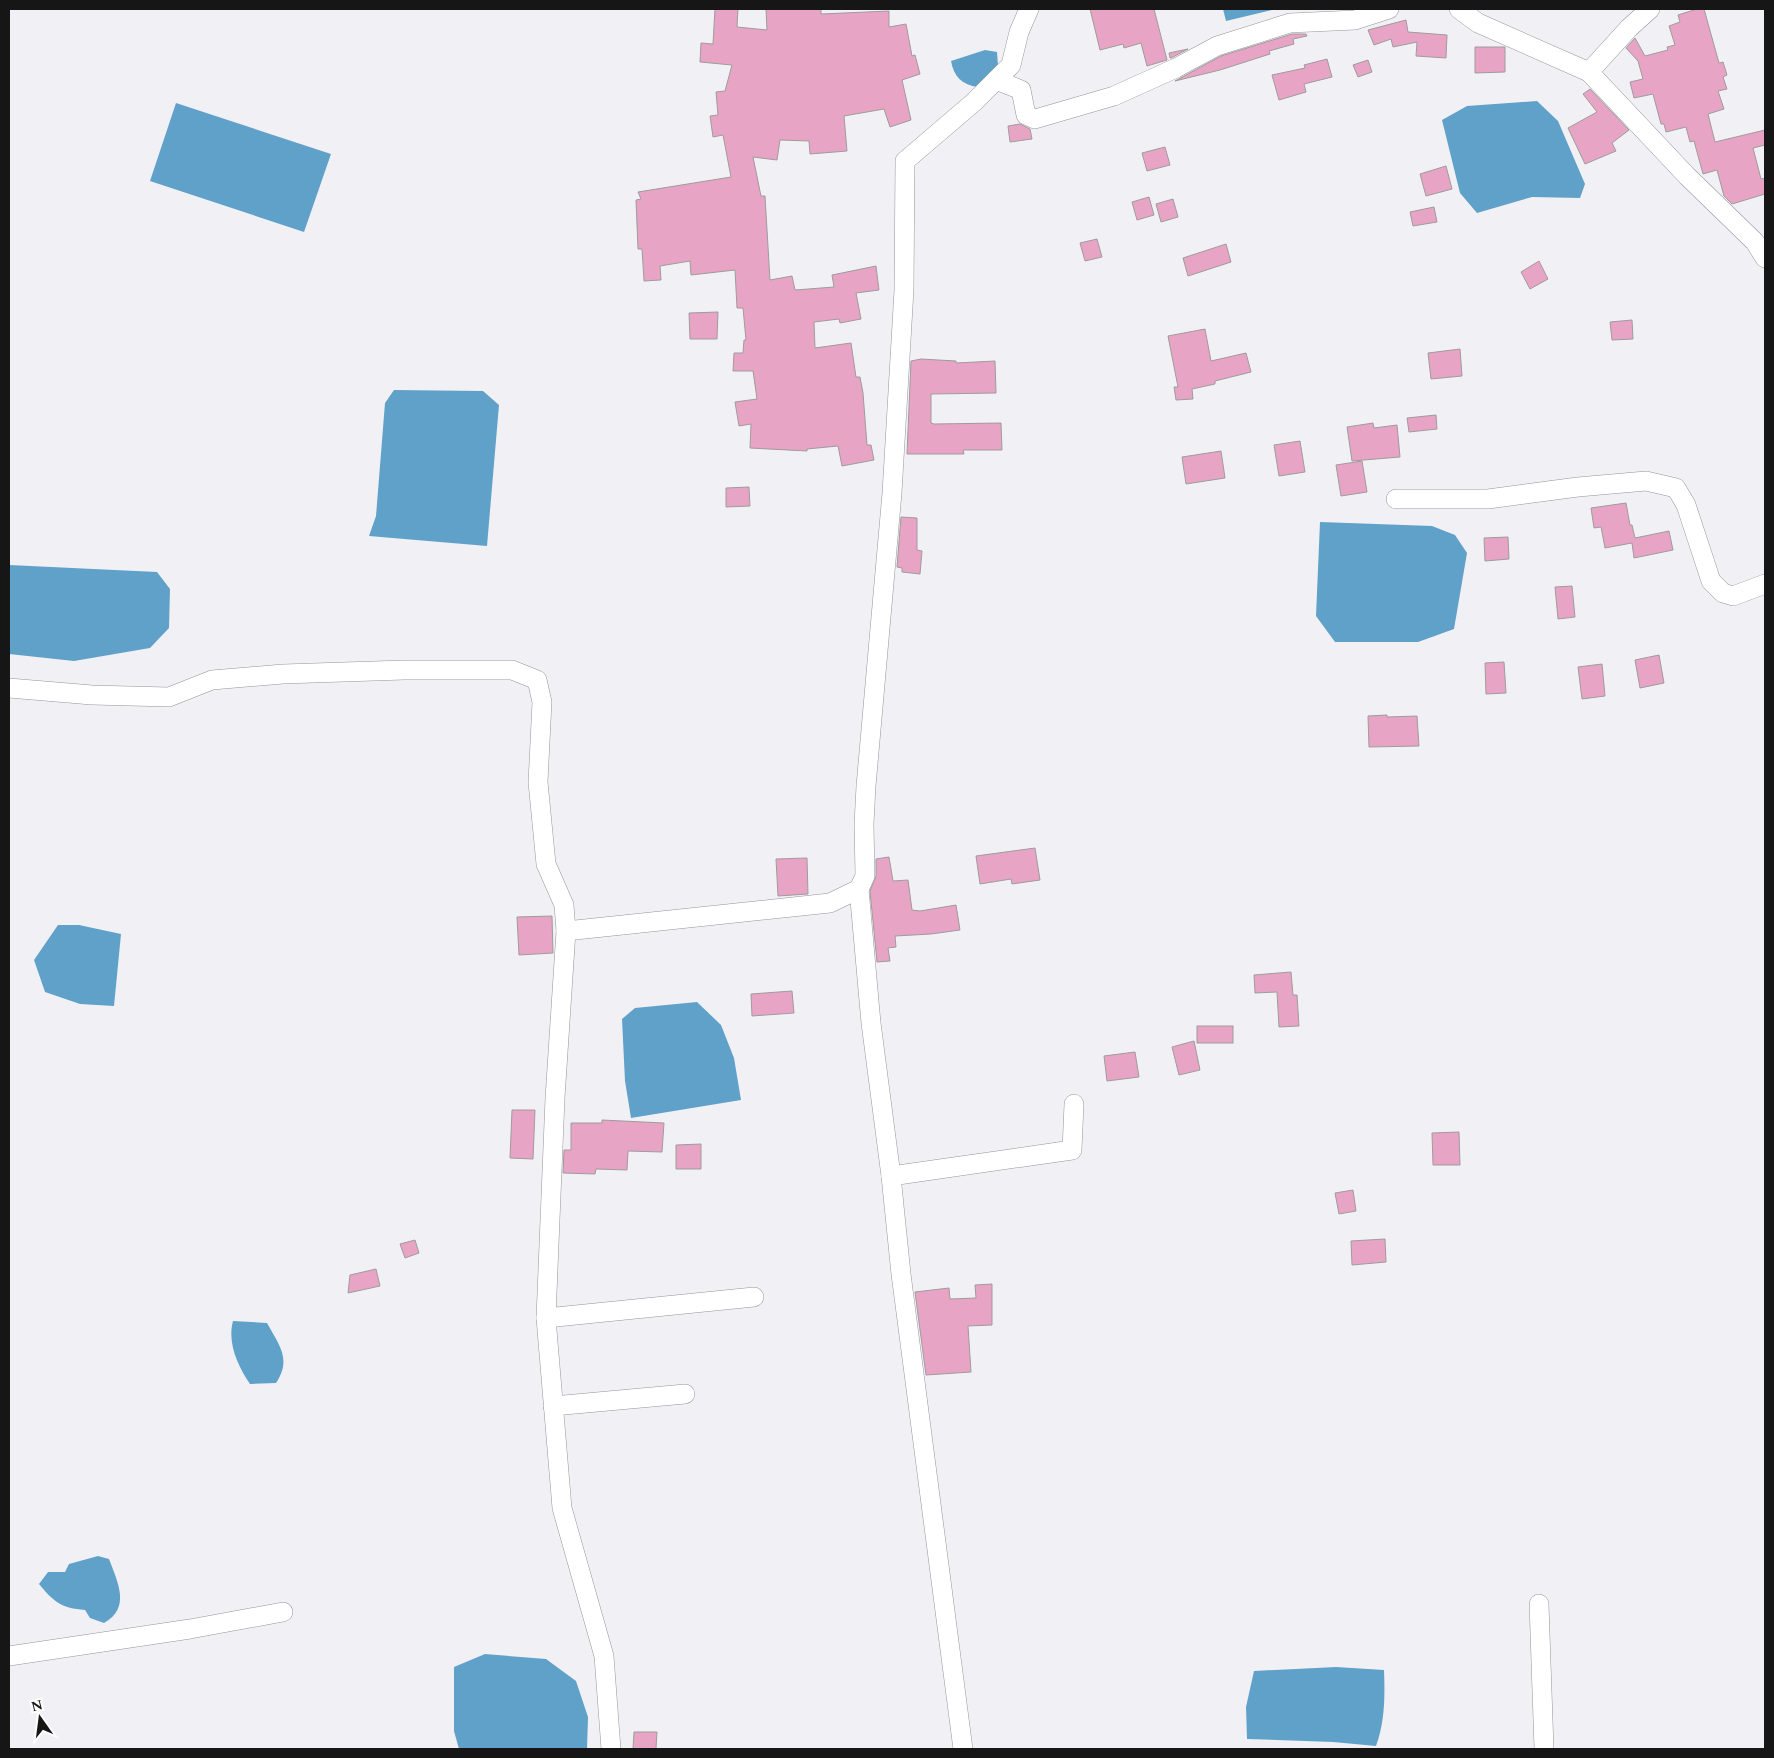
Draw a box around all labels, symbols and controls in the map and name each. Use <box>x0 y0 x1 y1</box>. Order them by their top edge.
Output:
north arrow <box>15 1693 65 1743</box>
text: N <box>29 1694 45 1717</box>

